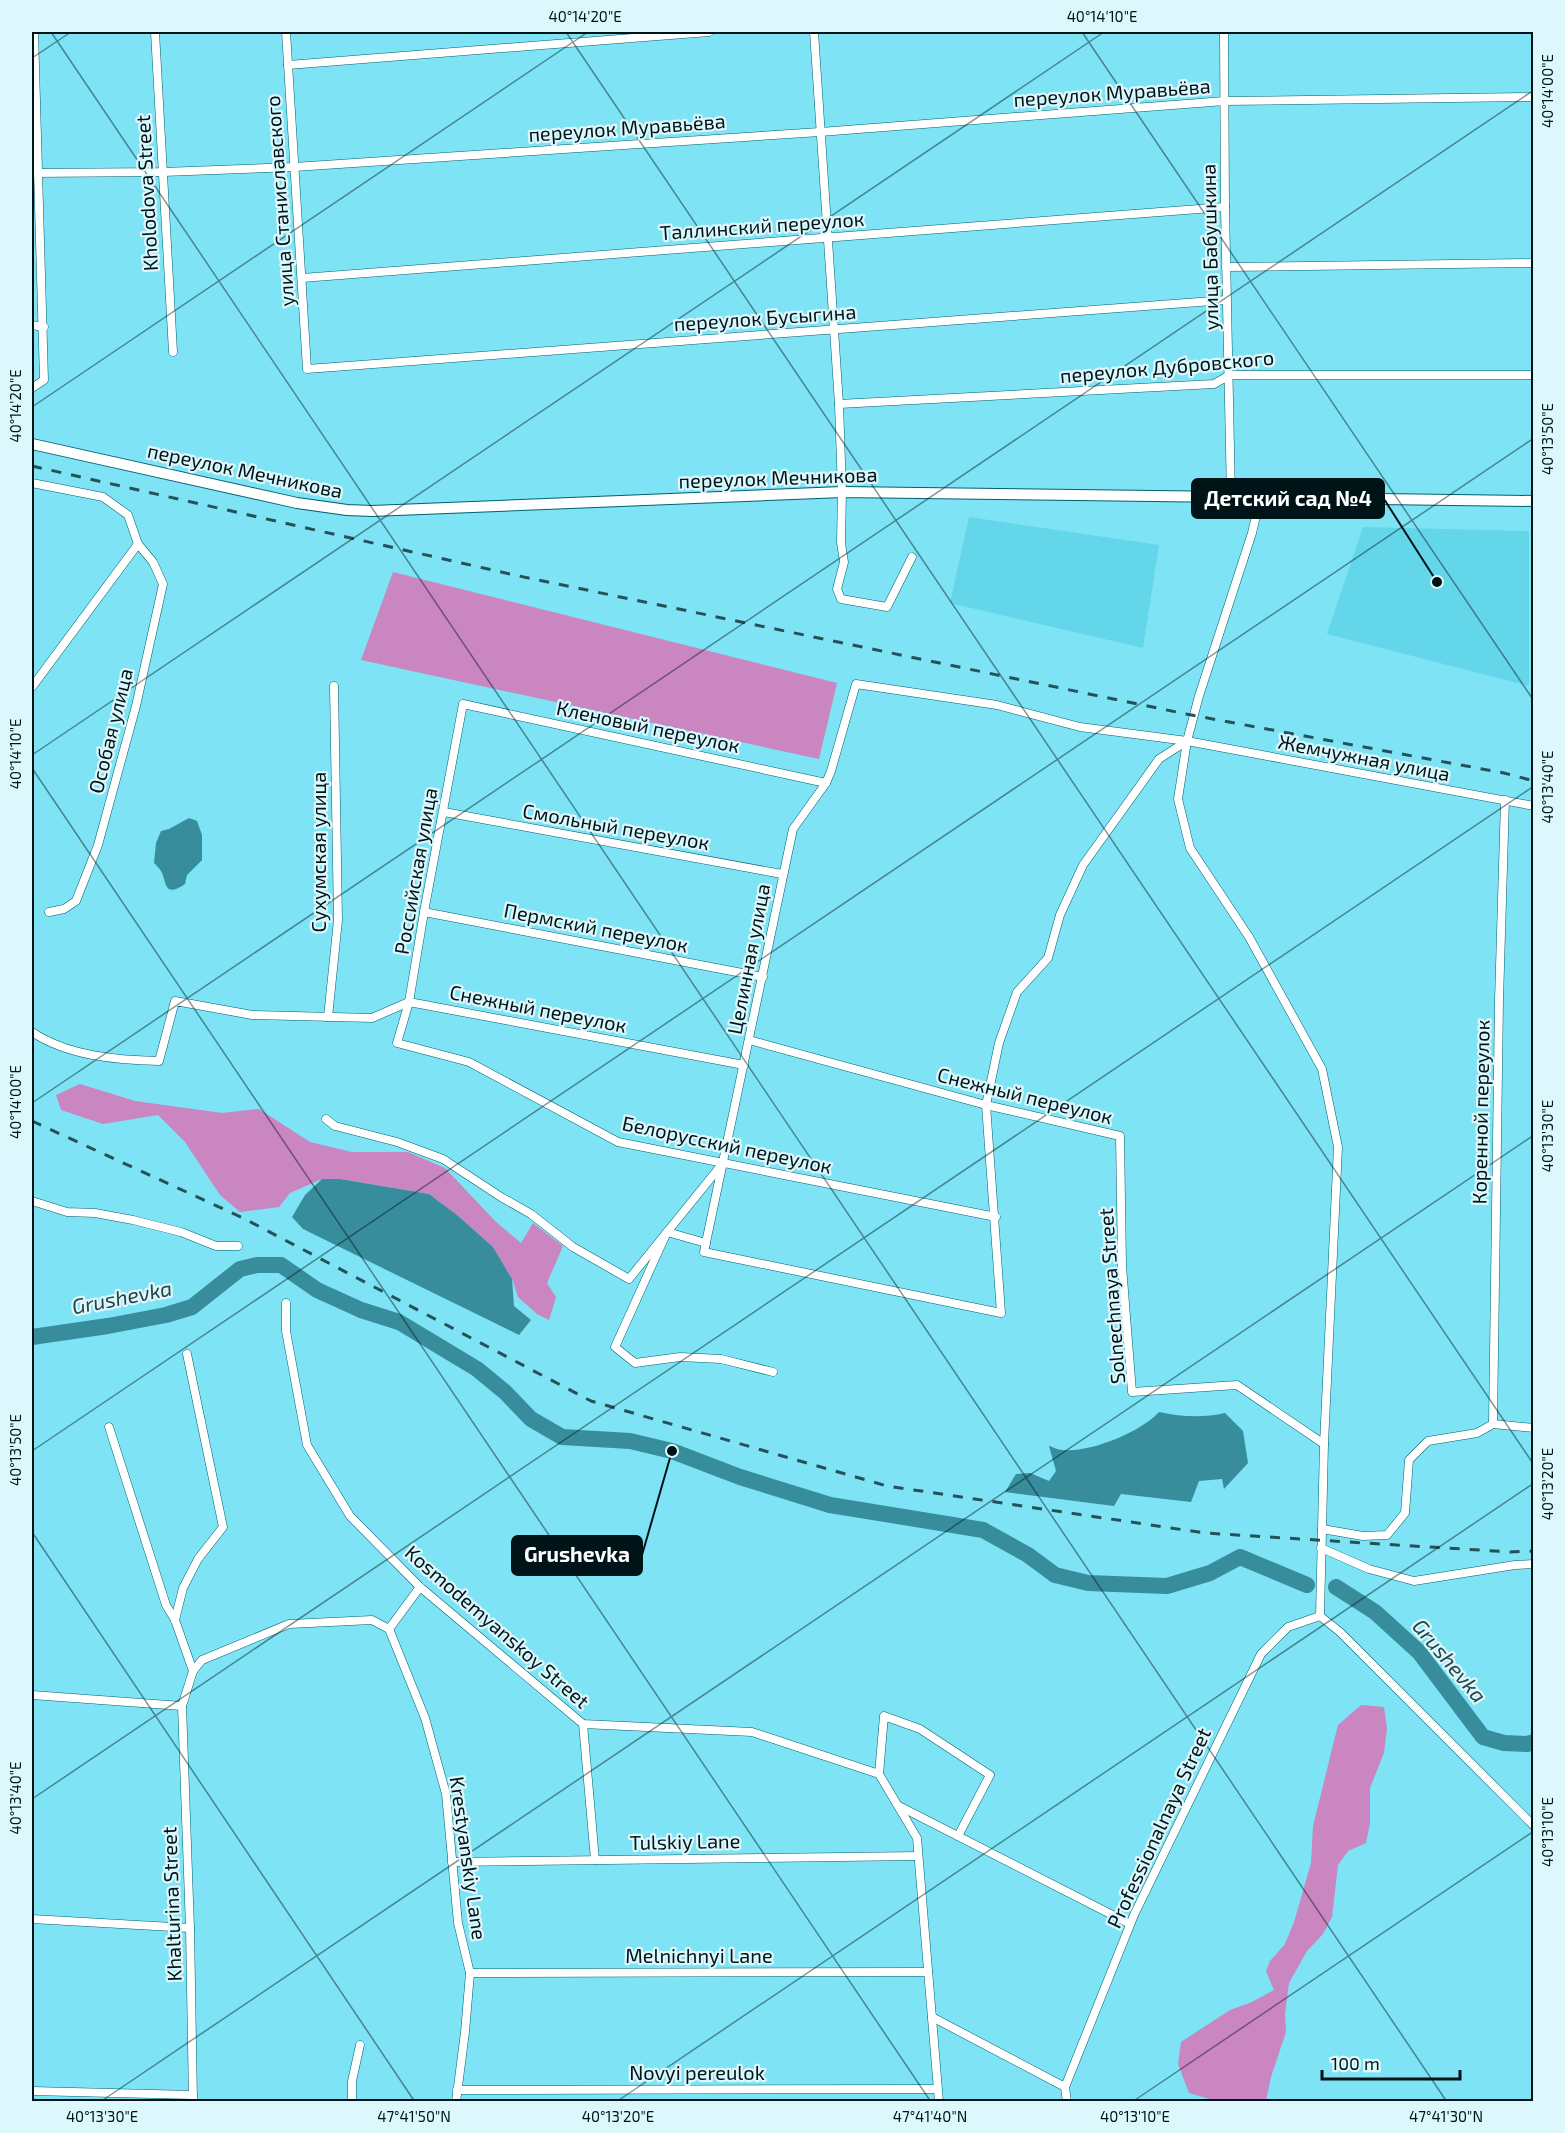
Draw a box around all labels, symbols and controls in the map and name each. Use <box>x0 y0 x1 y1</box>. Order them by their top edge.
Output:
text: 40°14'20"E <box>548 7 622 25</box>
text: 40°14'10"E <box>1067 7 1137 25</box>
text: 40°14'00"E <box>1538 54 1556 128</box>
street label: переулок Муравьёва <box>1012 73 1211 112</box>
street label: улица Станиславского <box>260 95 299 307</box>
street label: переулок Муравьёва <box>527 108 726 147</box>
street label: Kholodova Street <box>130 114 162 272</box>
street label: улица Бабушкина <box>1196 164 1223 331</box>
street label: Таллинский переулок <box>659 206 865 245</box>
street label: переулок Бусыгина <box>673 299 857 336</box>
street label: переулок Дубровского <box>1059 345 1275 388</box>
text: 40°14'20"E <box>6 369 24 443</box>
text: 40°13'50"E <box>1538 403 1556 475</box>
street label: переулок Мечникова <box>145 438 345 503</box>
street label: переулок Мечникова <box>678 462 878 493</box>
callout: Детский сад №4 <box>1192 479 1384 518</box>
text: Детский сад №4 <box>1204 485 1372 510</box>
street label: Особая улица <box>83 666 138 796</box>
street label: Кленовый переулок <box>554 695 742 758</box>
text: 40°14'10"E <box>6 719 24 789</box>
street label: Жемчужная улица <box>1276 729 1452 786</box>
text: 40°13'40"E <box>1538 751 1556 823</box>
street label: Сухумская улица <box>306 772 331 932</box>
street label: Российская улица <box>389 786 442 956</box>
street label: Смольный переулок <box>521 798 712 855</box>
street label: Целинная улица <box>722 881 775 1036</box>
street label: Пермский переулок <box>502 897 691 958</box>
street label: Снежный переулок <box>447 979 629 1038</box>
street label: Коренной переулок <box>1466 1019 1495 1205</box>
street label: Снежный переулок <box>935 1062 1116 1129</box>
text: 40°14'00"E <box>6 1065 24 1139</box>
text: 40°13'30"E <box>1538 1100 1556 1172</box>
street label: Белорусский переулок <box>620 1110 835 1179</box>
street label: Solnechnaya Street <box>1093 1207 1129 1385</box>
water label: Grushevka <box>70 1275 174 1318</box>
text: 40°13'50"E <box>6 1414 24 1486</box>
text: 40°13'20"E <box>1538 1448 1556 1520</box>
callout: Grushevka <box>512 1536 642 1575</box>
street label: Kosmodemyanskoy Street <box>401 1540 595 1713</box>
text: Grushevka <box>524 1541 630 1566</box>
water label: Grushevka <box>1408 1613 1492 1707</box>
street label: Professionalnaya Street <box>1101 1723 1215 1932</box>
text: 40°13'40"E <box>6 1762 24 1834</box>
street label: Krestyanskiy Lane <box>446 1775 492 1941</box>
text: 40°13'10"E <box>1538 1797 1556 1867</box>
street label: Khalturina Street <box>156 1826 186 1982</box>
street label: Tulskiy Lane <box>629 1828 741 1854</box>
street label: Melnichnyi Lane <box>625 1943 773 1967</box>
scale bar <box>1322 2043 1460 2081</box>
text: 100 m <box>1331 2052 1380 2074</box>
street label: Novyi pereulok <box>629 2060 765 2084</box>
text: 40°13'30"E <box>66 2107 138 2125</box>
text: 47°41'50"N <box>377 2107 451 2125</box>
text: 40°13'20"E <box>582 2107 654 2125</box>
text: 47°41'40"N <box>893 2107 967 2125</box>
text: 40°13'10"E <box>1100 2107 1170 2125</box>
text: 47°41'30"N <box>1409 2107 1483 2125</box>

